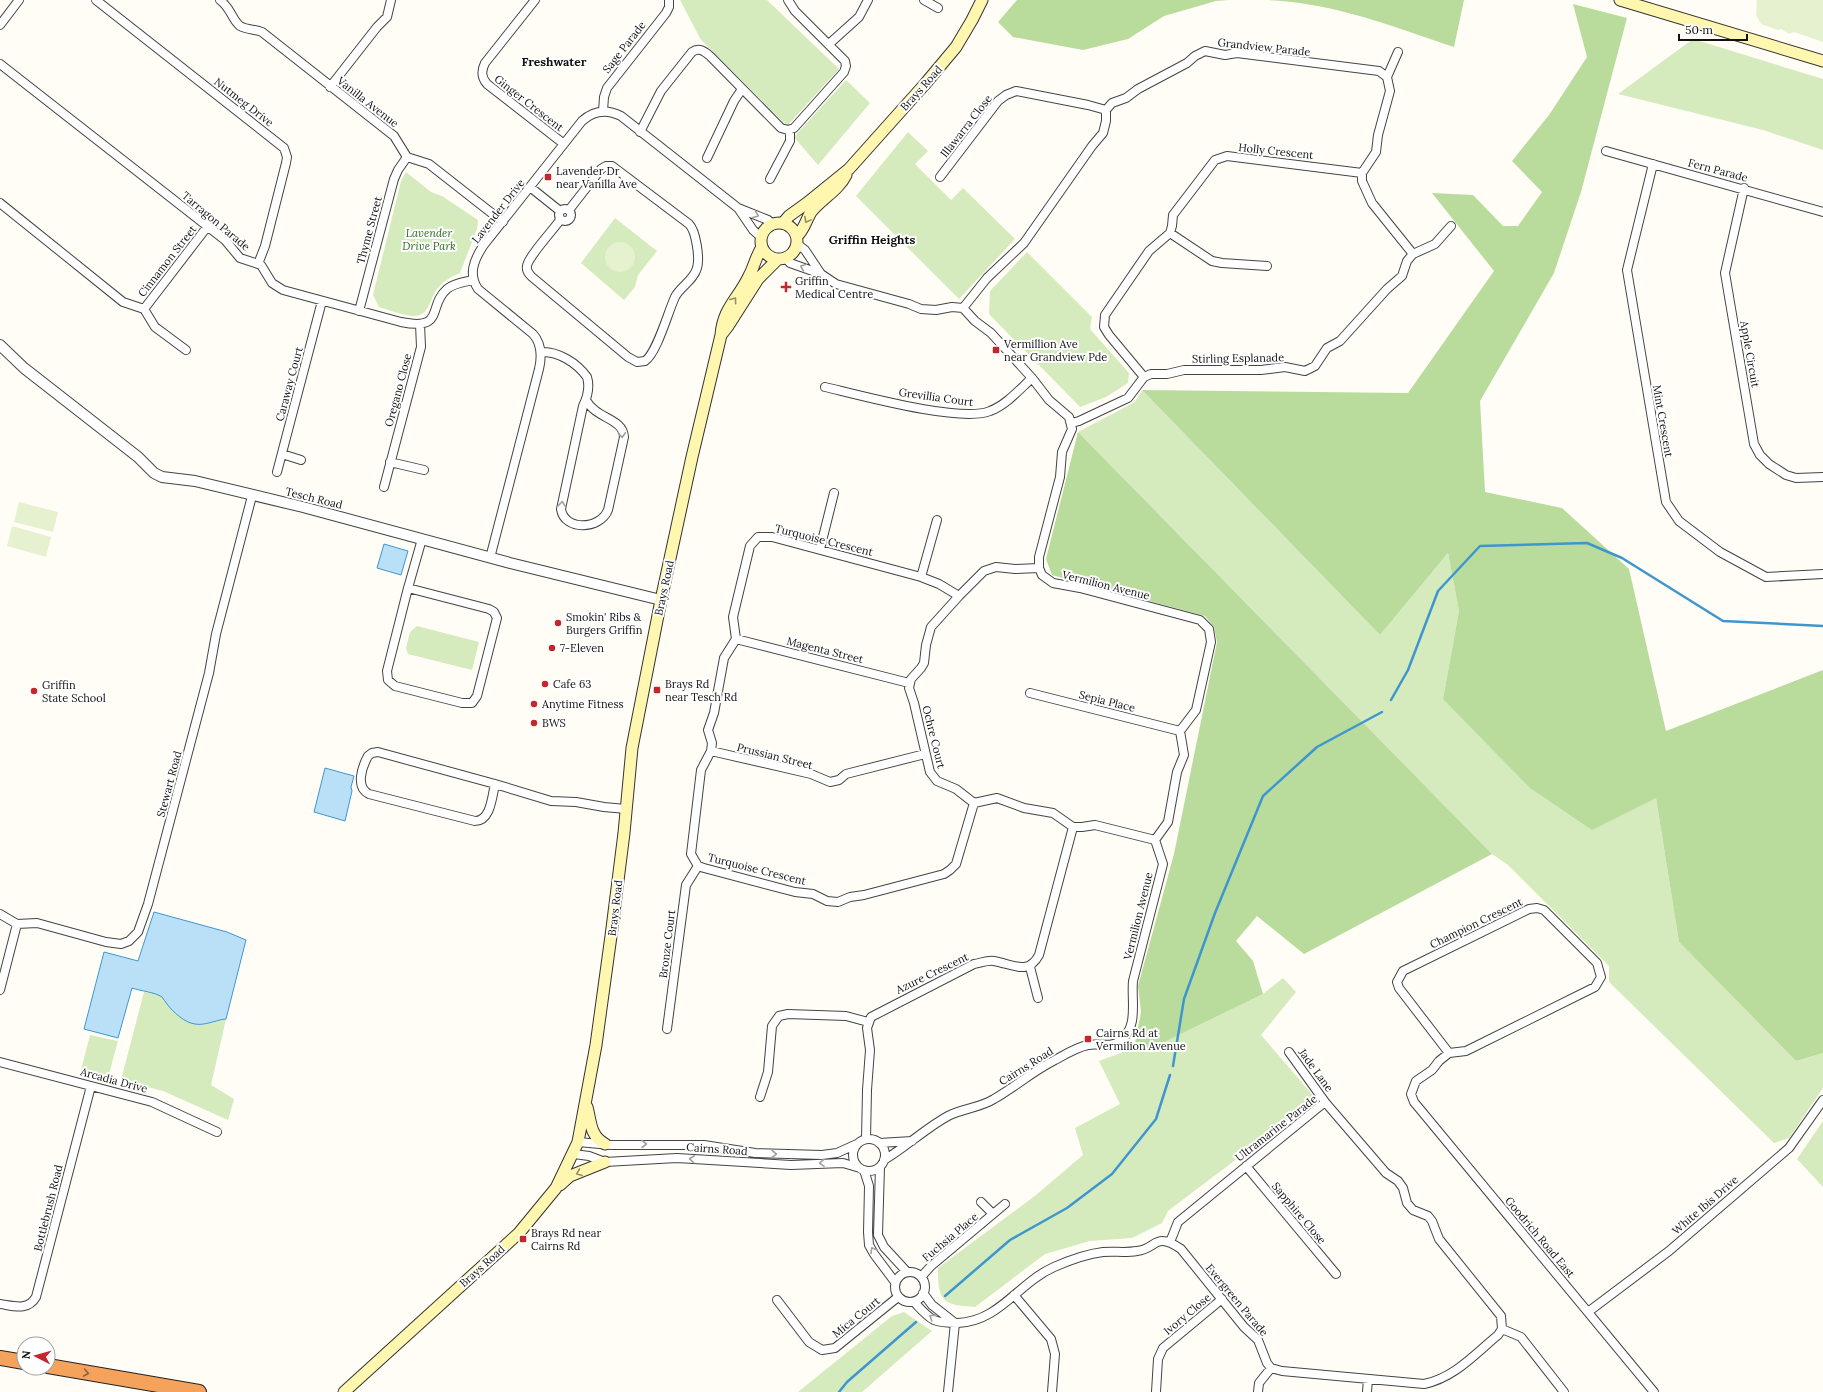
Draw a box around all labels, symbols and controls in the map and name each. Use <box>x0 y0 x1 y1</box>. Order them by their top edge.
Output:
scale bar <box>1679 16 1747 42</box>
street label: Sage Parade <box>599 18 649 76</box>
text: 50 m <box>1685 22 1713 37</box>
street label: Grandview Parade <box>1217 35 1311 59</box>
district label: Freshwater <box>522 54 587 69</box>
street label: Brays Road <box>897 62 945 114</box>
street label: Ginger Crescent <box>492 72 567 135</box>
street label: Vanilla Avenue <box>334 73 402 130</box>
street label: Nutmeg Drive <box>212 74 277 130</box>
street label: Illawarra Close <box>937 92 995 160</box>
street label: Holly Crescent <box>1238 140 1315 162</box>
street label: Fern Parade <box>1687 155 1749 185</box>
place label: Lavender Dr near Vanilla Ave <box>556 164 637 191</box>
marker: Lavender Dr near Vanilla Ave <box>543 172 553 182</box>
street label: Lavender Drive <box>468 176 528 246</box>
street label: Tarragon Parade <box>179 188 253 254</box>
street label: Thyme Street <box>353 194 385 265</box>
one-way arrow <box>753 211 760 219</box>
one-way arrow <box>804 216 811 223</box>
street label: Cinnamon Street <box>135 222 200 300</box>
park label: Lavender Drive Park <box>402 226 456 253</box>
district label: Griffin Heights <box>829 232 915 247</box>
one-way arrow <box>799 264 807 272</box>
place label: Griffin Medical Centre <box>795 274 873 301</box>
marker: Griffin Medical Centre <box>780 281 792 293</box>
one-way arrow <box>729 297 736 304</box>
street label: Apple Circuit <box>1737 319 1763 389</box>
place label: Vermillion Ave near Grandview Pde <box>1003 337 1107 364</box>
street label: Caraway Court <box>272 345 306 423</box>
marker: Vermillion Ave near Grandview Pde <box>991 345 1001 355</box>
street label: Stirling Esplanade <box>1192 350 1284 366</box>
street label: Oregano Close <box>381 352 415 428</box>
street label: Mint Crescent <box>1650 384 1676 459</box>
street label: Grevillia Court <box>898 385 975 409</box>
one-way arrow <box>618 432 627 439</box>
street label: Tesch Road <box>284 484 344 512</box>
one-way arrow <box>557 501 566 507</box>
street label: Turquoise Crescent <box>774 521 875 559</box>
street label: Brays Road <box>651 559 677 617</box>
street label: Vermilion Avenue <box>1060 567 1151 603</box>
place label: Smokin' Ribs & Burgers Griffin <box>566 610 643 637</box>
marker: Smokin' Ribs & Burgers Griffin <box>553 618 563 628</box>
street label: Magenta Street <box>785 634 865 666</box>
place label: 7-Eleven <box>560 641 604 655</box>
marker: 7-Eleven <box>547 643 557 653</box>
place label: Cafe 63 <box>553 677 591 691</box>
place label: Brays Rd near Tesch Rd <box>665 677 738 704</box>
place label: Griffin State School <box>42 678 106 705</box>
marker: Cafe 63 <box>540 679 550 689</box>
marker: Brays Rd near Tesch Rd <box>652 685 662 695</box>
marker: Griffin State School <box>29 686 39 696</box>
street label: Sepia Place <box>1077 687 1137 715</box>
place label: Anytime Fitness <box>541 697 624 711</box>
marker: Anytime Fitness <box>529 699 539 709</box>
street label: Ochre Court <box>919 704 949 771</box>
place label: BWS <box>542 716 566 730</box>
marker: BWS <box>529 718 539 728</box>
street label: Prussian Street <box>736 740 815 772</box>
street label: Stewart Road <box>153 749 185 819</box>
street label: Turquoise Crescent <box>707 850 808 888</box>
street label: Vermilion Avenue <box>1120 871 1156 962</box>
street label: Brays Road <box>605 879 625 937</box>
street label: Champion Crescent <box>1427 894 1525 952</box>
street label: Bronze Court <box>656 908 678 979</box>
street label: Azure Crescent <box>893 949 971 997</box>
place label: Cairns Rd at Vermilion Avenue <box>1095 1026 1186 1053</box>
marker: Cairns Rd at Vermilion Avenue <box>1083 1034 1093 1044</box>
street label: Cairns Road <box>996 1044 1056 1088</box>
street label: Jade Lane <box>1295 1045 1336 1094</box>
street label: Arcadia Drive <box>78 1064 149 1096</box>
street label: Ultramarine Parade <box>1232 1092 1320 1164</box>
one-way arrow <box>641 1140 647 1149</box>
street label: Cairns Road <box>686 1140 749 1158</box>
one-way arrow <box>771 1150 777 1158</box>
one-way arrow <box>689 1155 695 1164</box>
one-way arrow <box>819 1159 825 1168</box>
street label: Bottlebrush Road <box>30 1163 66 1253</box>
one-way arrow <box>576 1168 583 1176</box>
street label: White Ibis Drive <box>1669 1173 1741 1237</box>
street label: Sapphire Close <box>1269 1179 1329 1247</box>
street label: Goodrich Road East <box>1502 1194 1578 1281</box>
street label: Fuchsia Place <box>919 1210 981 1264</box>
place label: Brays Rd near Cairns Rd <box>531 1226 601 1253</box>
marker: Brays Rd near Cairns Rd <box>518 1234 528 1244</box>
street label: Brays Road <box>456 1242 508 1290</box>
one-way arrow <box>870 1247 877 1255</box>
street label: Evergreen Parade <box>1203 1261 1271 1339</box>
street label: Ivory Close <box>1161 1290 1213 1338</box>
street label: Mica Court <box>829 1293 883 1340</box>
one-way arrow <box>929 1315 936 1322</box>
north arrow <box>16 1336 56 1376</box>
text: N <box>19 1350 34 1360</box>
one-way arrow <box>83 1368 90 1377</box>

